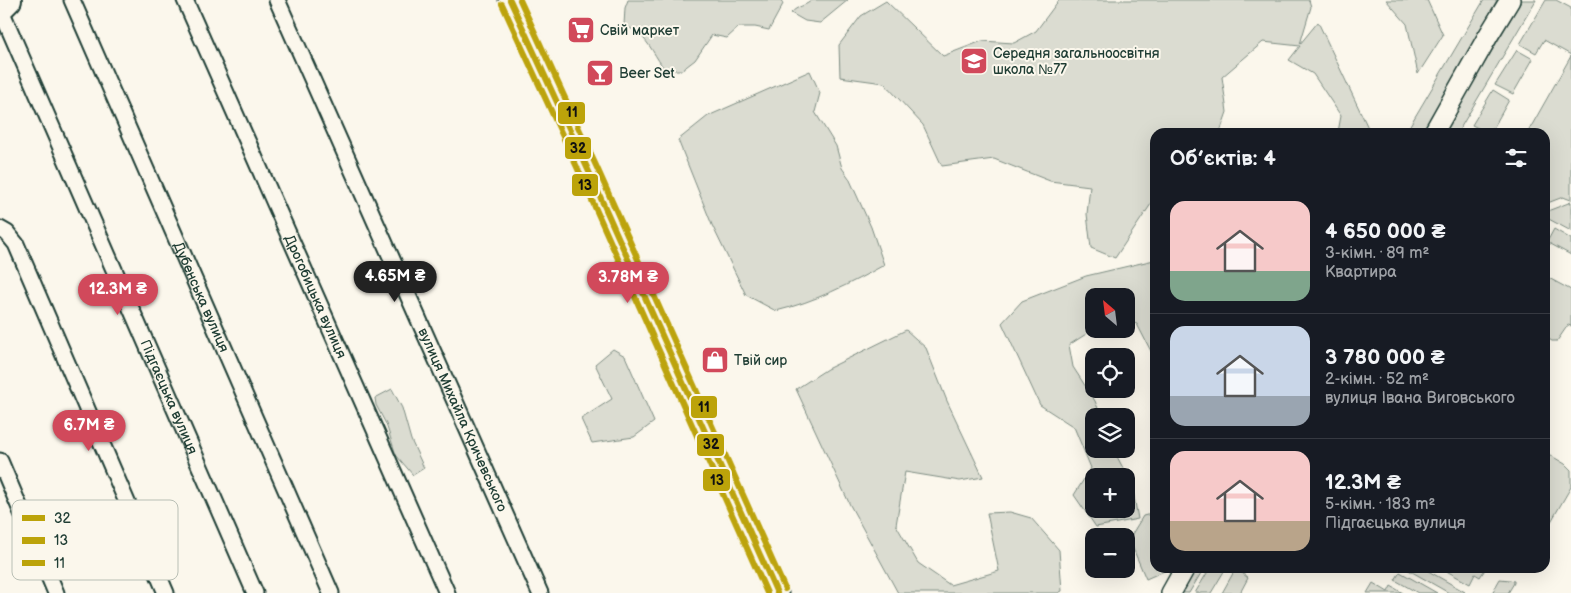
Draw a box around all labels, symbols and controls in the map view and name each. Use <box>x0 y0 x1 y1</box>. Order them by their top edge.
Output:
supermarket icon: Свій маркет <box>566 15 596 45</box>
place label: Свій маркет <box>600 22 680 39</box>
place label: Середня загальноосвітня школа №77 <box>993 45 1160 78</box>
school or university icon: Середня загальноосвітня школа №77 <box>959 46 989 76</box>
bar icon: Beer Set <box>585 58 615 88</box>
place label: Beer Set <box>619 65 676 82</box>
line badge: 11 <box>557 101 586 125</box>
text: 11 <box>566 104 578 121</box>
line badge: 32 <box>564 136 592 160</box>
text: 32 <box>570 140 587 157</box>
icon: filters <box>1502 144 1530 172</box>
text: Об’єктів: 4 <box>1170 146 1276 171</box>
line badge: 13 <box>571 173 599 197</box>
text: 13 <box>578 177 592 194</box>
text: 4 650 000 ₴ <box>1325 219 1446 244</box>
icon: home <box>1210 221 1270 281</box>
street label: Дрогобицька вулиця <box>281 232 350 361</box>
street label: Дубенська вулиця <box>170 239 233 355</box>
text: 3-кімн. · 89 m² <box>1325 244 1429 263</box>
pin: 4.65M ₴ <box>349 260 441 303</box>
pin: 3.78M ₴ <box>582 262 674 304</box>
text: Квартира <box>1325 263 1397 282</box>
text: 4.65M ₴ <box>365 267 425 286</box>
text: 3.78M ₴ <box>598 268 658 287</box>
pin: 12.3M ₴ <box>72 274 164 316</box>
text: 12.3M ₴ <box>89 280 147 299</box>
north arrow <box>1085 288 1135 338</box>
map controls <box>1085 288 1135 578</box>
street label: вулиця Михайла Кричевського <box>414 325 511 514</box>
street label: Підгаєцька вулиця <box>137 337 201 457</box>
shop icon: Твій сир <box>700 345 730 375</box>
text: 3 780 000 ₴ <box>1325 345 1445 370</box>
icon: home <box>1210 346 1270 406</box>
button: locate <box>1085 348 1135 398</box>
place label: Твій сир <box>734 352 787 369</box>
text: 2-кімн. · 52 m² <box>1325 370 1429 389</box>
text: вулиця Івана Виговського <box>1325 389 1515 408</box>
line badge: 11 <box>690 395 718 419</box>
text: 11 <box>698 399 710 416</box>
button: layers <box>1085 408 1135 458</box>
pin: 6.7M ₴ <box>48 410 130 452</box>
text: 6.7M ₴ <box>64 416 114 435</box>
line badge: 32 <box>696 433 725 457</box>
text: 32 <box>703 436 720 453</box>
line badge: 13 <box>702 468 731 492</box>
button: + <box>1085 468 1135 518</box>
text: 12.3M ₴ <box>1325 470 1401 495</box>
icon: home <box>1210 471 1270 531</box>
text: 13 <box>710 472 724 489</box>
text: 5-кімн. · 183 m² <box>1325 495 1435 514</box>
legend <box>12 500 178 580</box>
text: 32 <box>54 510 72 527</box>
text: Підгаєцька вулиця <box>1325 514 1466 533</box>
button: − <box>1085 528 1135 578</box>
text: 13 <box>54 532 68 549</box>
text: 11 <box>54 555 65 572</box>

